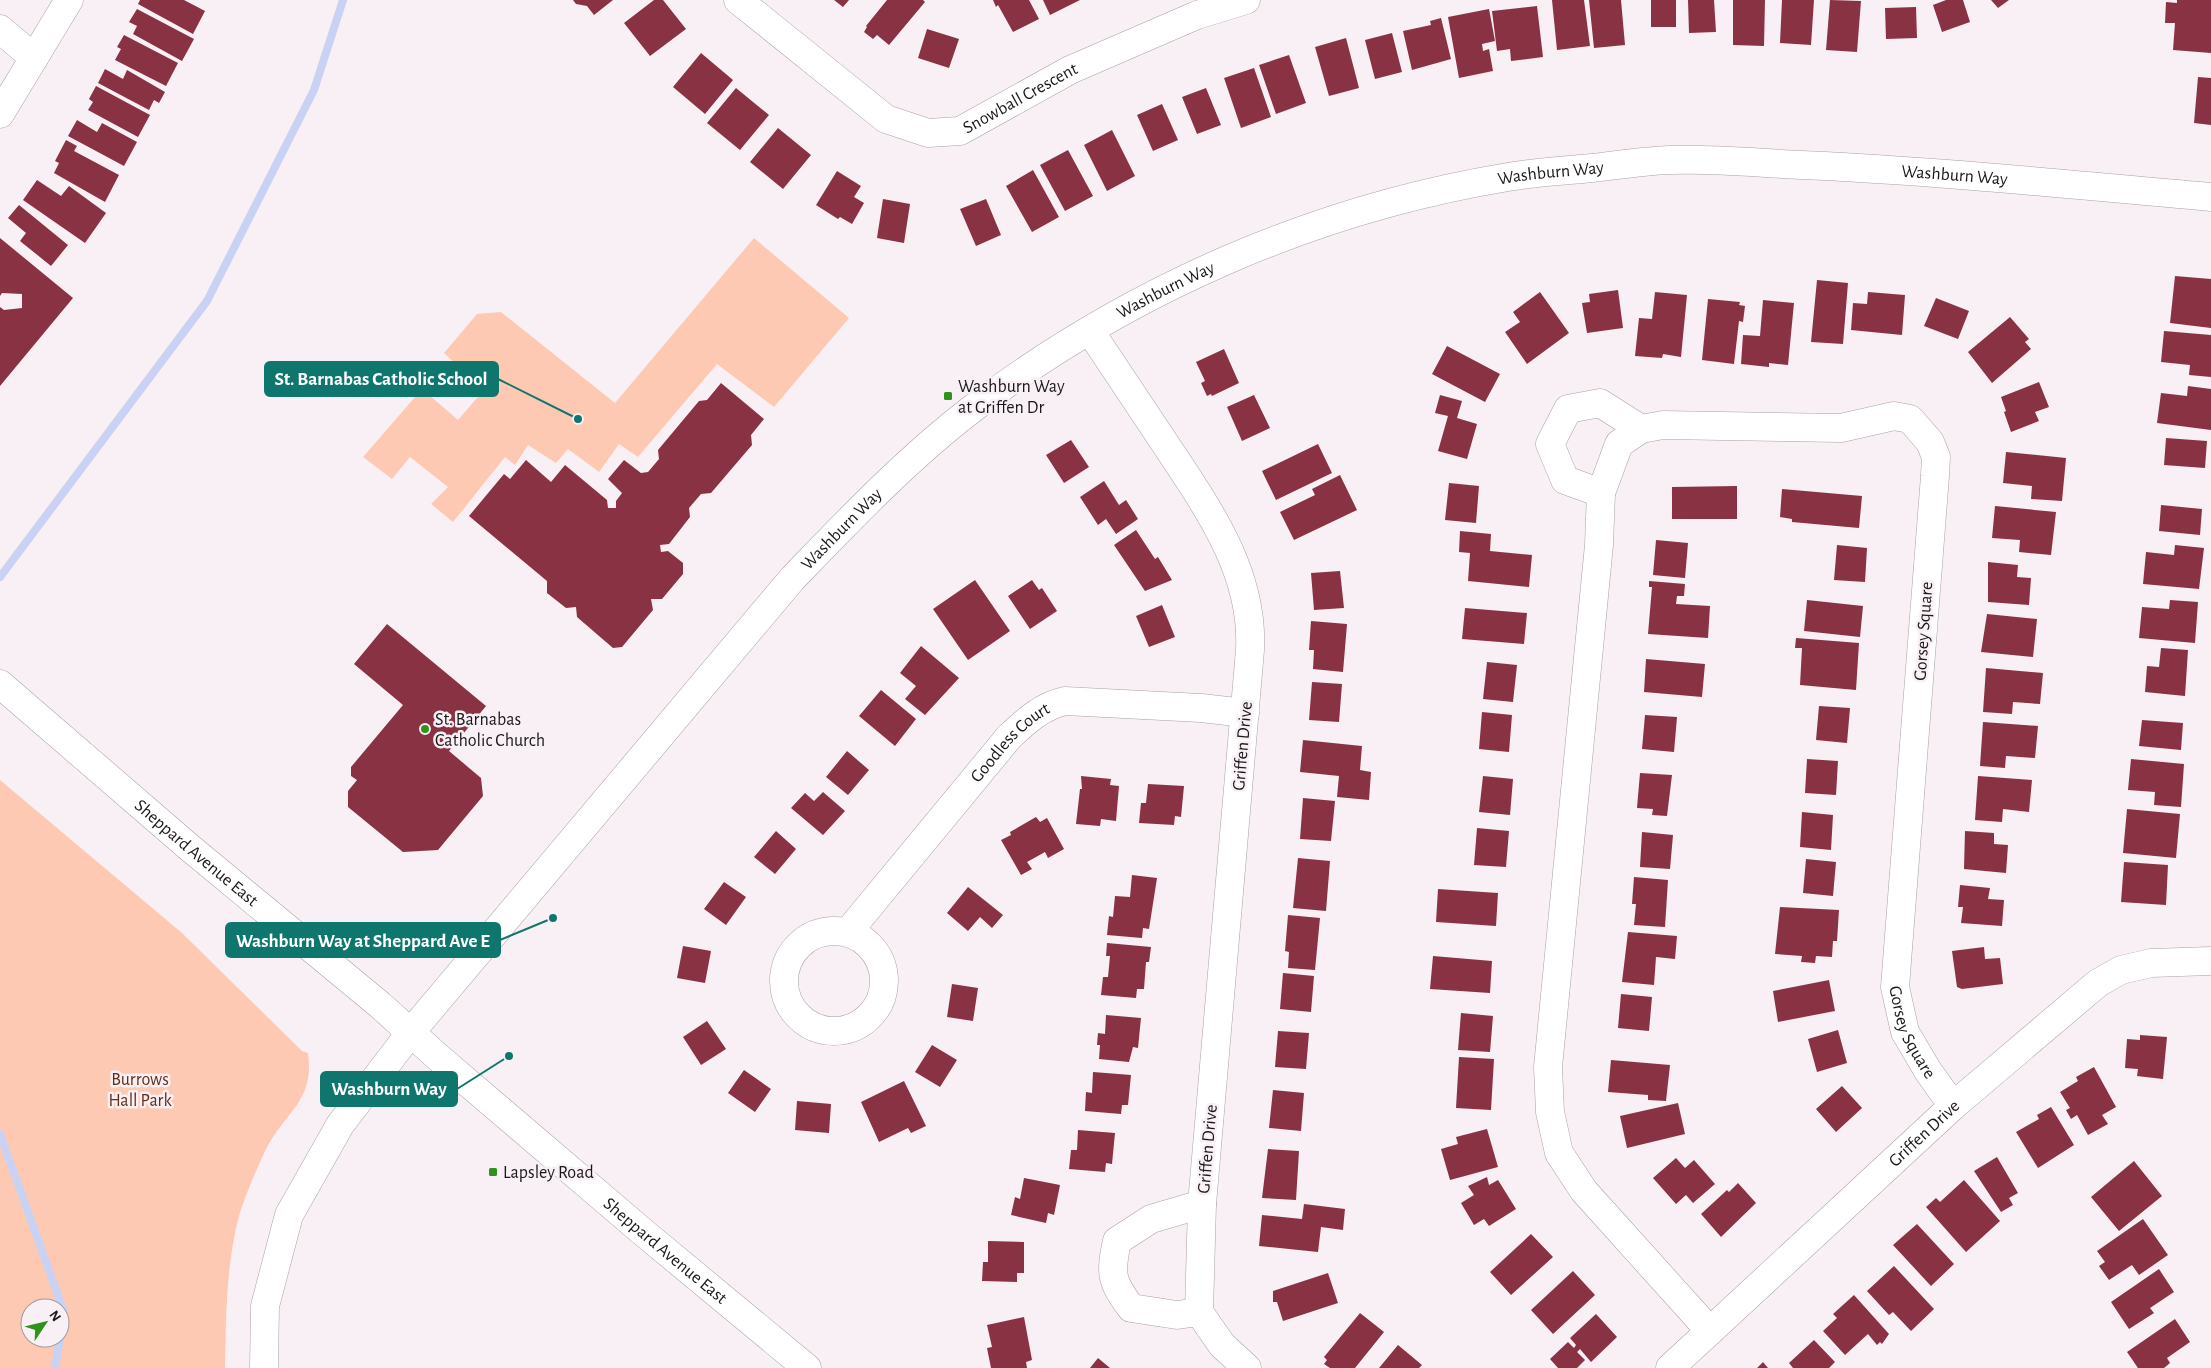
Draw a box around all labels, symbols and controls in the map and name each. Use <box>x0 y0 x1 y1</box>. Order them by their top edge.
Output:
street label: Snowball Crescent <box>960 60 1081 137</box>
street label: Washburn Way <box>1496 159 1605 189</box>
street label: Washburn Way <box>1901 163 2009 189</box>
street label: Washburn Way <box>1114 259 1218 323</box>
callout: St. Barnabas Catholic School <box>265 362 498 396</box>
text: St. Barnabas Catholic School <box>274 370 488 389</box>
place label: Washburn Way at Griffen Dr <box>958 378 1065 417</box>
marker: Washburn Way at Griffen Dr <box>942 390 954 402</box>
street label: Washburn Way <box>798 485 886 574</box>
street label: Gorsey Square <box>1912 581 1936 681</box>
street label: Goodless Court <box>968 700 1053 786</box>
street label: Griffen Drive <box>1230 701 1256 791</box>
place label: St. Barnabas Catholic Church <box>435 711 545 750</box>
marker: St. Barnabas Catholic Church <box>419 723 431 735</box>
street label: Sheppard Avenue East <box>131 796 261 910</box>
callout: Washburn Way at Sheppard Ave E <box>226 923 500 957</box>
text: Washburn Way at Sheppard Ave E <box>236 932 490 951</box>
street label: Gorsey Square <box>1885 984 1939 1082</box>
park label: Burrows Hall Park <box>108 1071 172 1110</box>
callout: Washburn Way <box>321 1072 457 1106</box>
text: Washburn Way <box>331 1080 447 1099</box>
street label: Griffen Drive <box>1886 1097 1963 1171</box>
street label: Griffen Drive <box>1195 1104 1221 1194</box>
place label: Lapsley Road <box>503 1164 594 1182</box>
marker: Lapsley Road <box>487 1166 499 1178</box>
street label: Sheppard Avenue East <box>600 1195 730 1308</box>
north arrow <box>20 1298 70 1348</box>
text: N <box>46 1308 63 1324</box>

